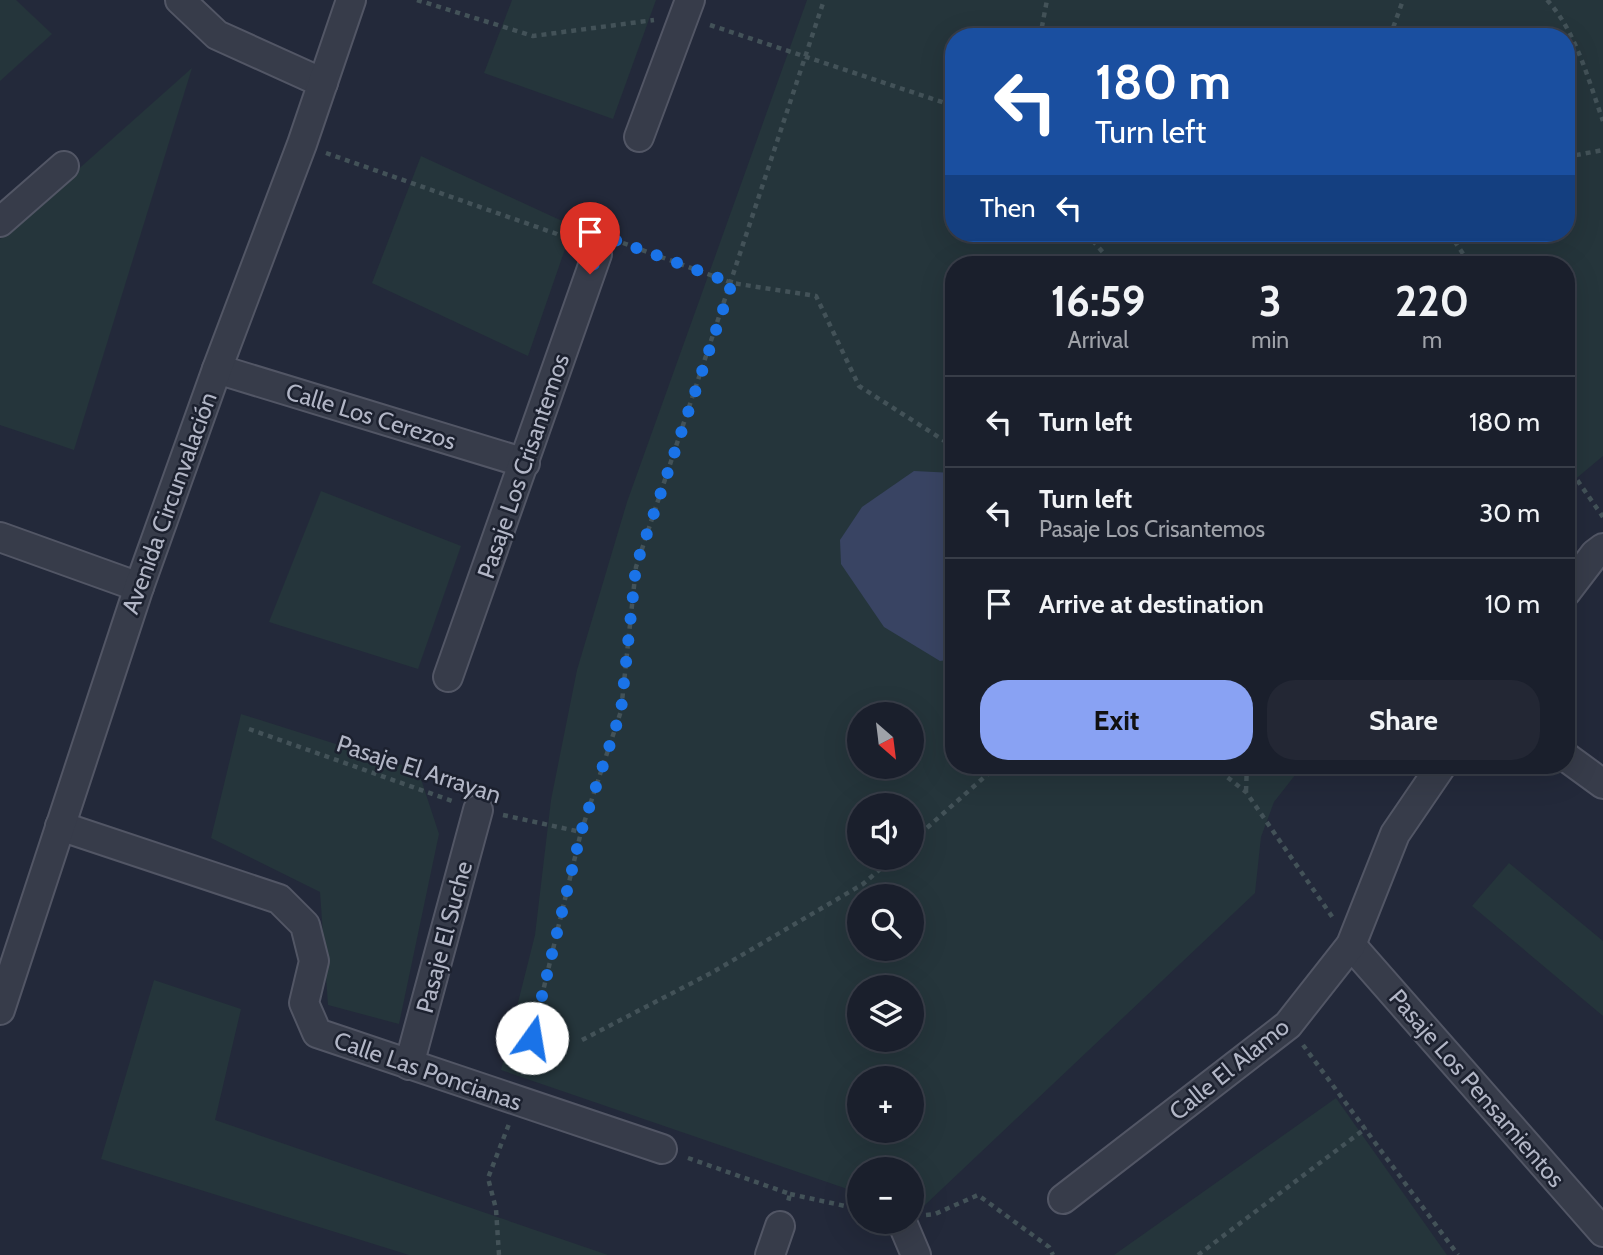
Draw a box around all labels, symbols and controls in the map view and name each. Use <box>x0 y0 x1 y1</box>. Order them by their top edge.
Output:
text: 180 m <box>1095 52 1231 111</box>
icon: left <box>980 56 1071 147</box>
text: Turn left <box>1095 112 1206 151</box>
icon: left <box>1050 189 1088 227</box>
text: Then <box>980 192 1036 224</box>
pin <box>560 202 620 274</box>
icon: arrive <box>571 213 609 251</box>
text: 16:59 <box>1051 275 1145 327</box>
text: 3 <box>1259 275 1282 327</box>
text: 220 <box>1395 275 1469 327</box>
text: Arrival <box>1068 326 1129 354</box>
text: min <box>1251 326 1289 354</box>
text: m <box>1422 326 1442 354</box>
street label: Pasaje Los Crisantemos <box>471 350 575 582</box>
street label: Calle Los Cerezos <box>283 376 459 456</box>
street label: Avenida Circunvalación <box>115 388 223 618</box>
icon: left <box>980 403 1018 441</box>
text: Turn left <box>1039 406 1132 438</box>
text: 180 m <box>1469 406 1540 438</box>
text: Turn left <box>1039 483 1132 515</box>
icon: left <box>980 494 1018 532</box>
text: 30 m <box>1479 497 1540 529</box>
text: Pasaje Los Crisantemos <box>1039 515 1265 543</box>
icon: arrive <box>980 585 1018 623</box>
text: Arrive at destination <box>1039 588 1264 620</box>
text: 10 m <box>1485 588 1540 620</box>
button: Exit <box>980 680 1253 760</box>
button: Share <box>1267 680 1540 760</box>
north arrow <box>847 702 924 779</box>
map controls <box>847 702 924 1234</box>
street label: Pasaje El Arrayan <box>333 729 505 809</box>
button: sound <box>847 793 924 870</box>
street label: Pasaje El Suche <box>410 858 478 1016</box>
button: search <box>847 884 924 961</box>
button: layers <box>847 975 924 1052</box>
street label: Pasaje Los Pensamientos <box>1383 983 1571 1193</box>
position arrow <box>495 1001 569 1075</box>
street label: Calle El Alamo <box>1163 1012 1295 1126</box>
street label: Calle Las Poncianas <box>330 1025 526 1117</box>
button: + <box>847 1066 924 1143</box>
button: − <box>847 1157 924 1234</box>

